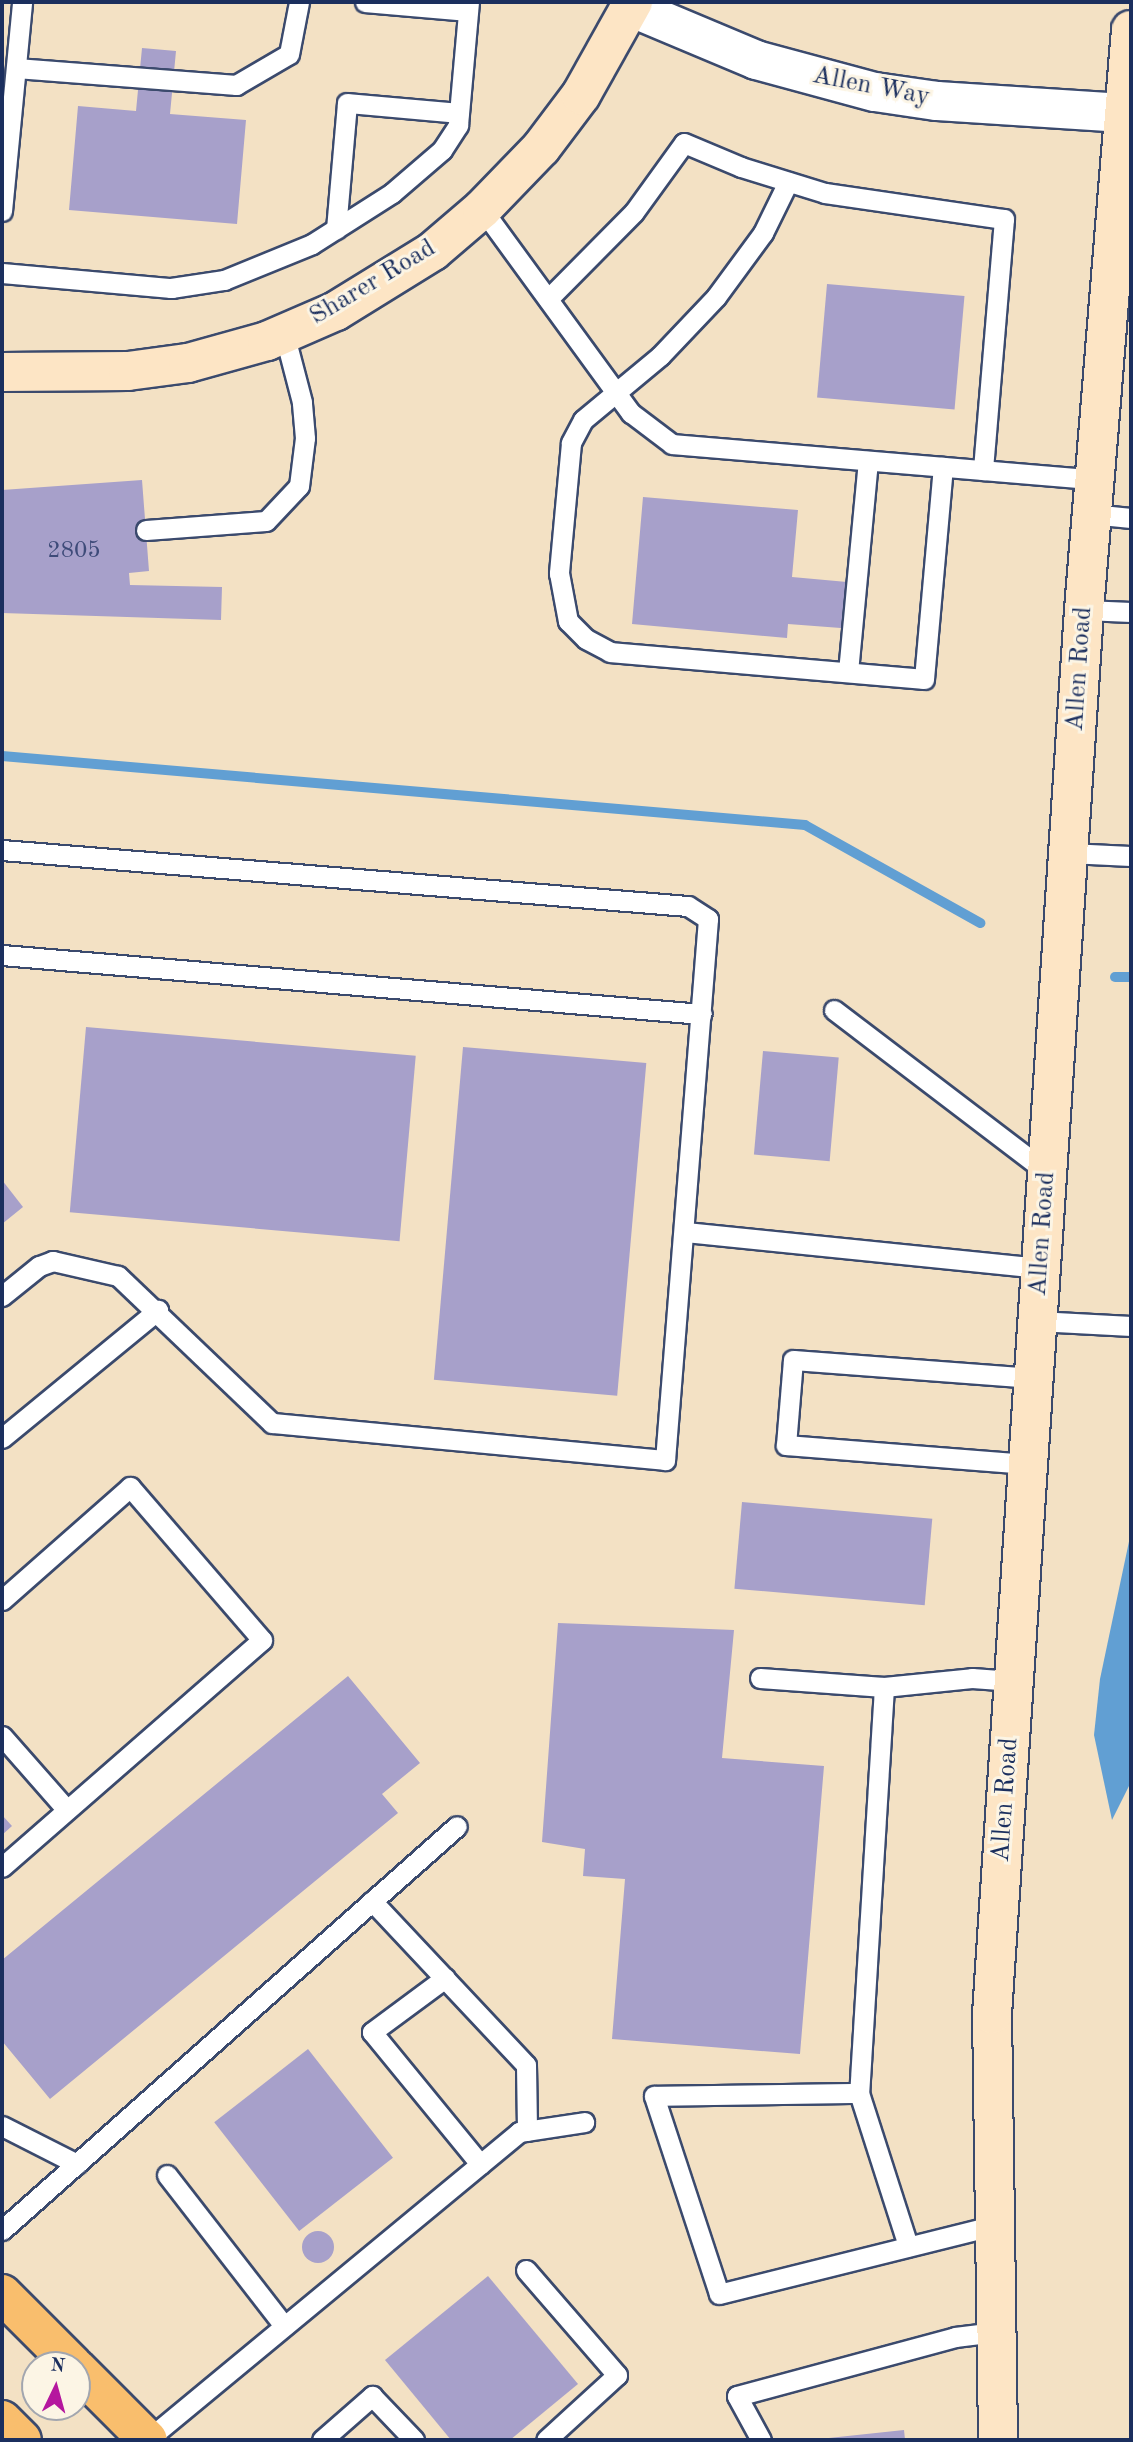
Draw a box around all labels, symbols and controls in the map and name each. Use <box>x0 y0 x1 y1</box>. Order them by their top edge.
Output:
street label: Allen Way <box>810 60 932 114</box>
street label: Sharer Road <box>304 233 442 333</box>
house number: 2805 <box>47 537 101 565</box>
street label: Allen Road <box>1060 606 1100 732</box>
street label: Allen Road <box>1023 1171 1063 1297</box>
street label: Allen Road <box>986 1737 1026 1863</box>
north arrow <box>21 2351 91 2421</box>
text: N <box>50 2356 66 2377</box>

